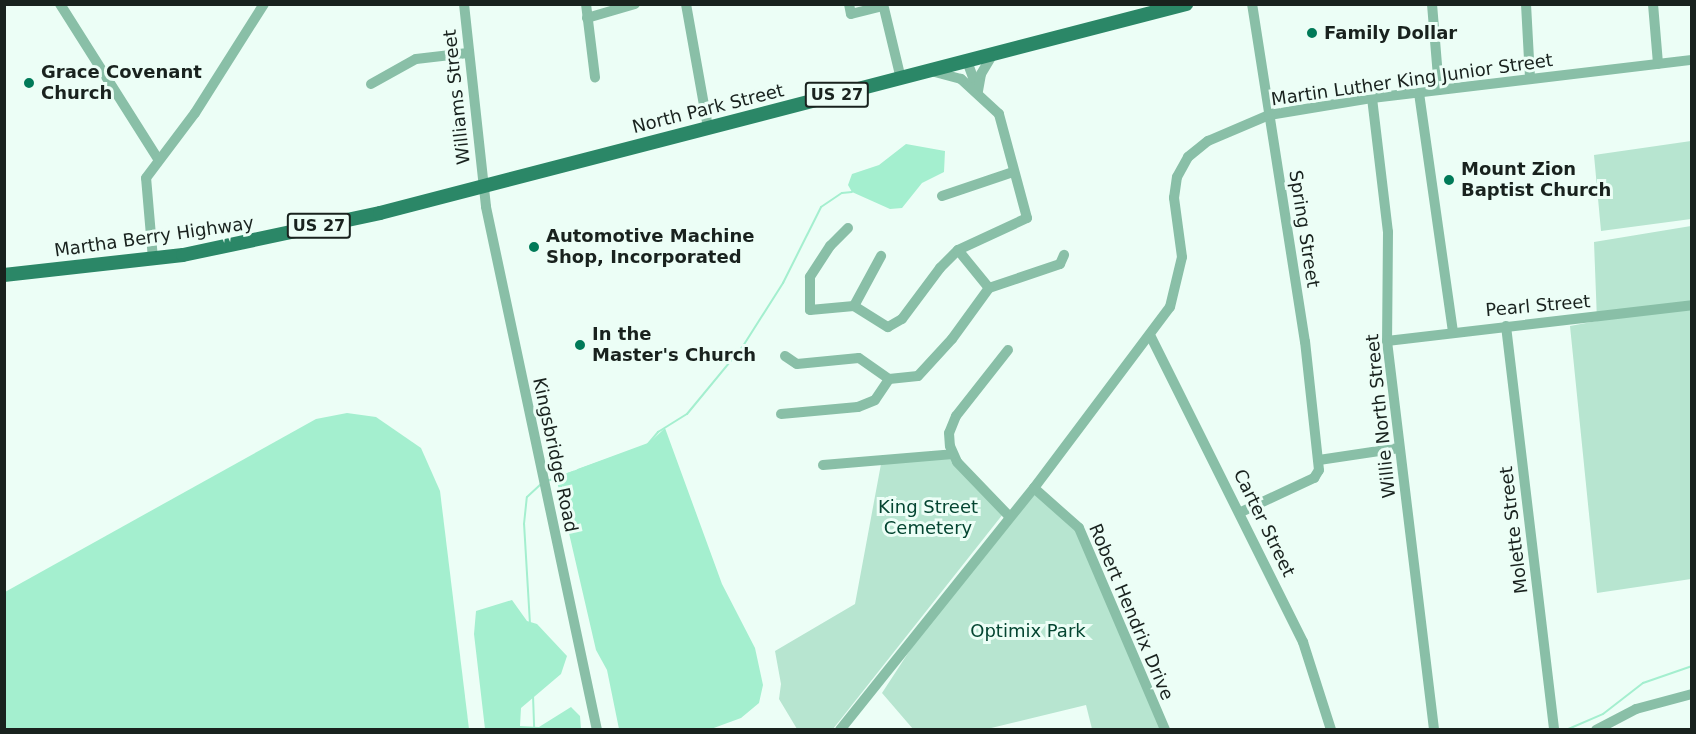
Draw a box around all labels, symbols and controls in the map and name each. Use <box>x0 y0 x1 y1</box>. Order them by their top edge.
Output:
place label: Family Dollar <box>1324 22 1457 44</box>
marker: Family Dollar <box>1305 26 1319 40</box>
street label: Williams Street <box>439 28 475 166</box>
street label: Martin Luther King Junior Street <box>1270 50 1554 110</box>
place label: Grace Covenant Church <box>41 62 202 104</box>
marker: Grace Covenant Church <box>22 76 36 90</box>
street label: North Park Street <box>630 80 786 138</box>
road number: US 27 <box>804 82 870 108</box>
place label: Mount Zion Baptist Church <box>1461 159 1611 201</box>
street label: Spring Street <box>1284 169 1324 289</box>
marker: Mount Zion Baptist Church <box>1442 173 1456 187</box>
street label: Martha Berry Highway <box>53 212 255 262</box>
road number: US 27 <box>286 213 352 239</box>
place label: Automotive Machine Shop, Incorporated <box>546 226 755 268</box>
marker: Automotive Machine Shop, Incorporated <box>527 240 541 254</box>
street label: Pearl Street <box>1485 291 1591 321</box>
place label: In the Master's Church <box>592 324 756 366</box>
street label: Willie North Street <box>1362 333 1400 499</box>
marker: In the Master's Church <box>573 338 587 352</box>
street label: Kingsbridge Road <box>528 376 582 534</box>
street label: Molette Street <box>1495 465 1533 595</box>
street label: Carter Street <box>1229 466 1299 580</box>
park label: King Street Cemetery <box>878 497 978 540</box>
street label: Robert Hendrix Drive <box>1084 521 1178 703</box>
park label: Optimix Park <box>970 620 1086 642</box>

